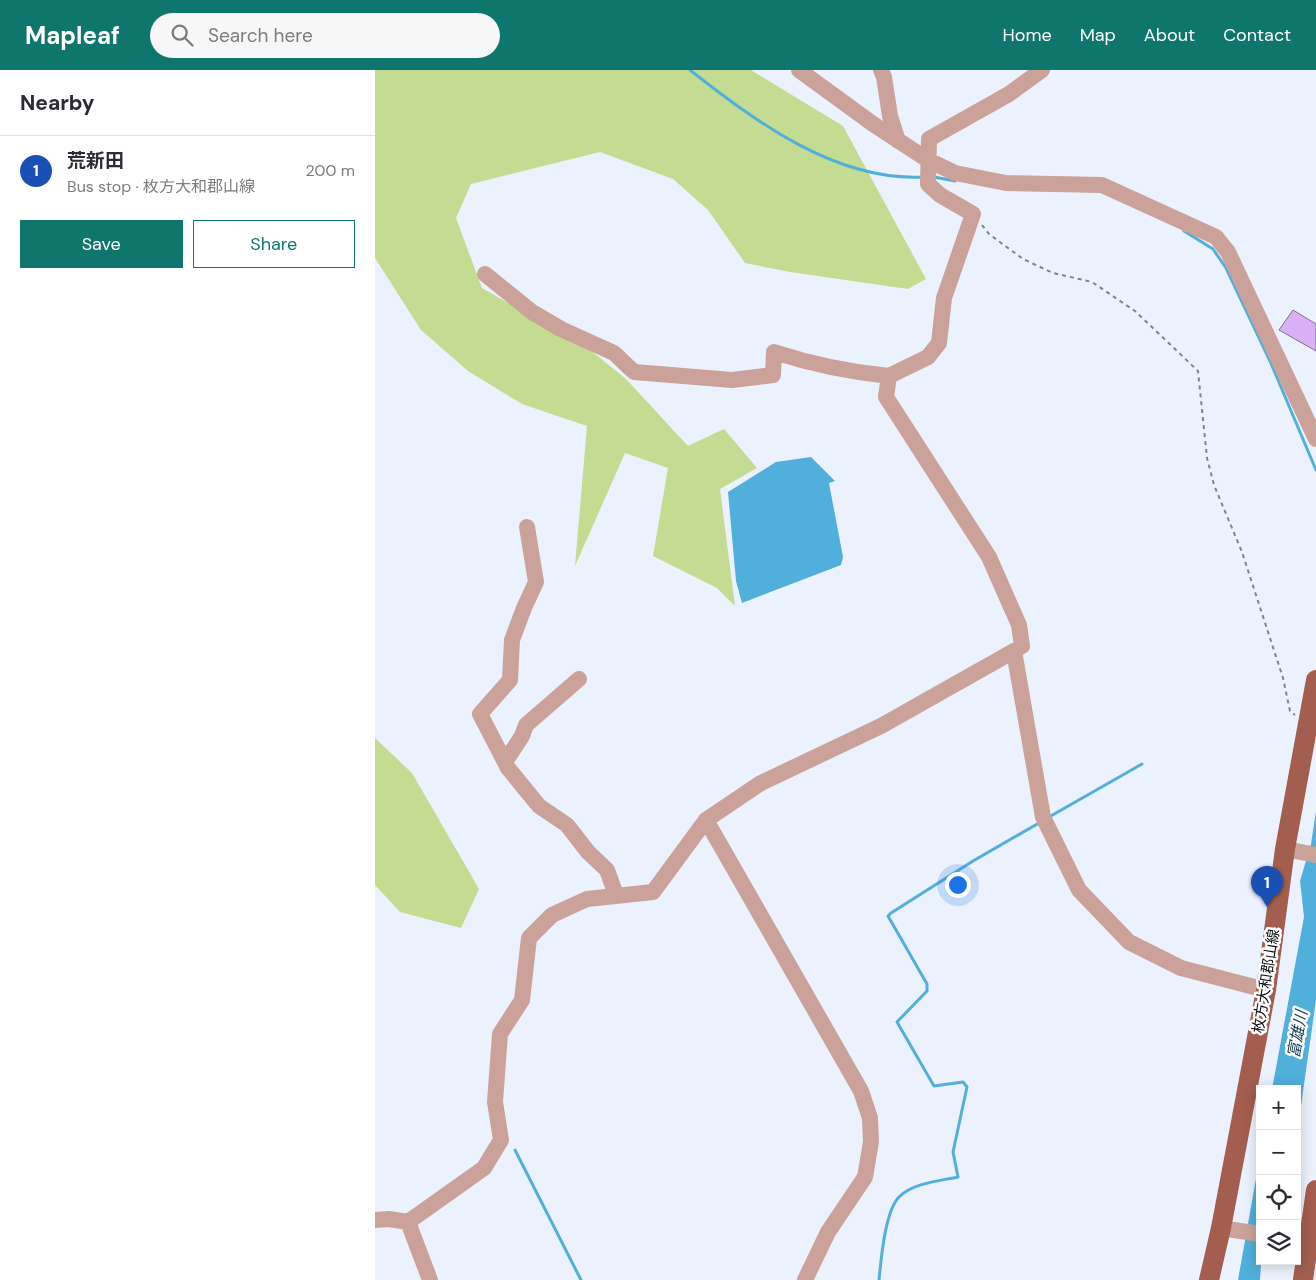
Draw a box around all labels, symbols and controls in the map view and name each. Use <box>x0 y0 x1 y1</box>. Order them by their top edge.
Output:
search box <box>150 13 500 58</box>
text: Mapleaf <box>25 20 120 51</box>
icon: search <box>168 21 196 49</box>
text: Search here <box>208 23 313 48</box>
text: Home <box>1002 23 1052 47</box>
text: Map <box>1080 23 1116 47</box>
text: About <box>1144 23 1195 47</box>
text: Contact <box>1223 23 1291 47</box>
text: Nearby <box>20 89 94 117</box>
text: 荒新田 <box>67 148 124 173</box>
text: 1 <box>33 160 39 181</box>
text: 200 m <box>306 160 355 181</box>
text: Bus stop · 枚方大和郡山線 <box>67 176 255 197</box>
button: Save <box>20 220 183 268</box>
button: Share <box>193 220 355 268</box>
pin: 1 <box>1251 866 1283 907</box>
your location <box>945 872 971 898</box>
street label: 枚方大和郡山線 <box>1248 928 1284 1034</box>
water label: 富雄川 <box>1283 1007 1312 1060</box>
map controls <box>1256 1085 1301 1265</box>
button: + <box>1256 1085 1301 1130</box>
button: − <box>1256 1130 1301 1175</box>
button: locate <box>1256 1175 1301 1220</box>
button: layers <box>1256 1220 1301 1265</box>

